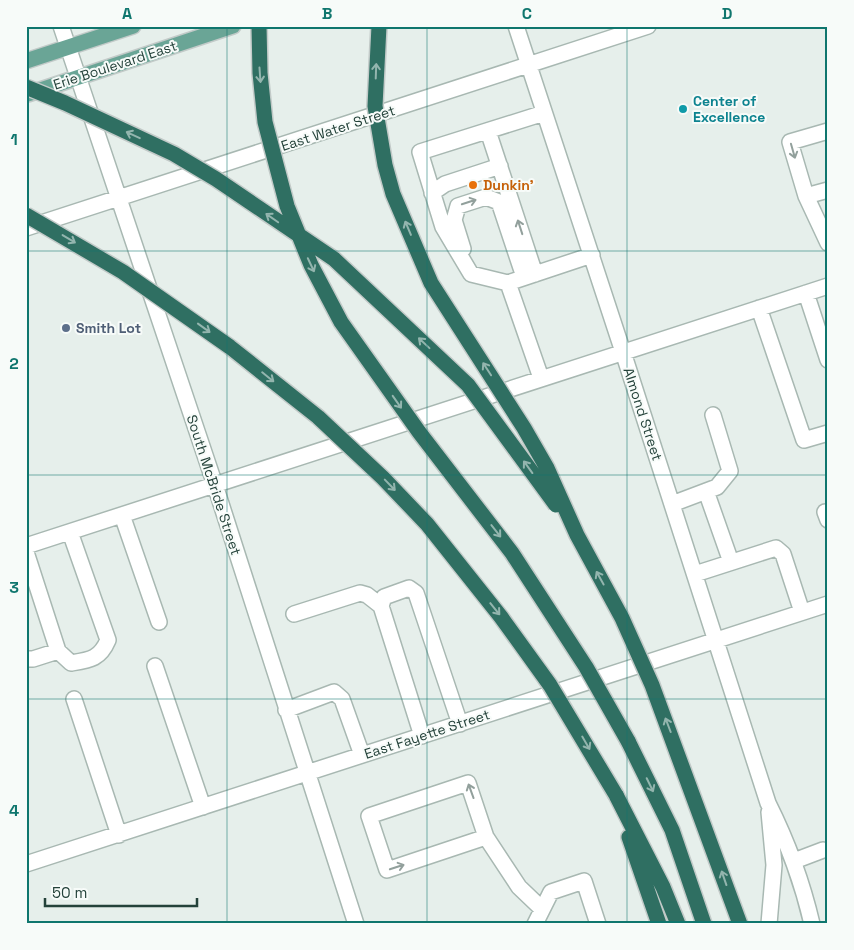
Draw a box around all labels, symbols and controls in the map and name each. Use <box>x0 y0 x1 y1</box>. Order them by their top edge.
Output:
text: A <box>122 3 132 24</box>
text: B <box>322 3 332 24</box>
text: C <box>522 3 532 24</box>
text: D <box>722 3 732 24</box>
street label: Erie Boulevard East <box>51 37 179 93</box>
one-way arrow <box>371 63 381 80</box>
one-way arrow <box>256 67 265 83</box>
place label: Center of Excellence <box>693 92 765 126</box>
street label: East Water Street <box>279 101 397 155</box>
marker: Center of Excellence <box>677 103 689 115</box>
text: 1 <box>10 129 18 150</box>
one-way arrow <box>125 130 140 140</box>
one-way arrow <box>789 143 799 159</box>
place label: Dunkin' <box>483 176 534 194</box>
marker: Dunkin' <box>467 179 479 191</box>
one-way arrow <box>461 197 477 206</box>
one-way arrow <box>265 213 279 223</box>
one-way arrow <box>515 220 524 236</box>
one-way arrow <box>402 221 412 236</box>
one-way arrow <box>61 235 75 245</box>
one-way arrow <box>307 257 316 272</box>
place label: Smith Lot <box>76 319 141 337</box>
marker: Smith Lot <box>60 322 72 334</box>
one-way arrow <box>197 323 211 333</box>
one-way arrow <box>418 337 430 349</box>
text: 2 <box>9 353 19 374</box>
one-way arrow <box>482 363 492 377</box>
street label: Almond Street <box>619 365 667 463</box>
one-way arrow <box>261 372 274 383</box>
one-way arrow <box>392 395 403 408</box>
street label: South McBride Street <box>183 413 245 557</box>
one-way arrow <box>523 460 533 474</box>
one-way arrow <box>384 478 396 491</box>
one-way arrow <box>490 524 501 537</box>
one-way arrow <box>595 570 605 585</box>
text: 3 <box>9 577 19 598</box>
one-way arrow <box>489 602 500 615</box>
street label: East Fayette Street <box>362 705 492 763</box>
one-way arrow <box>662 718 671 733</box>
one-way arrow <box>581 735 591 749</box>
one-way arrow <box>646 777 655 792</box>
one-way arrow <box>465 783 475 799</box>
text: 4 <box>9 800 19 821</box>
one-way arrow <box>389 862 404 871</box>
one-way arrow <box>719 871 728 886</box>
scale bar <box>45 875 198 907</box>
text: 50 m <box>52 883 87 902</box>

